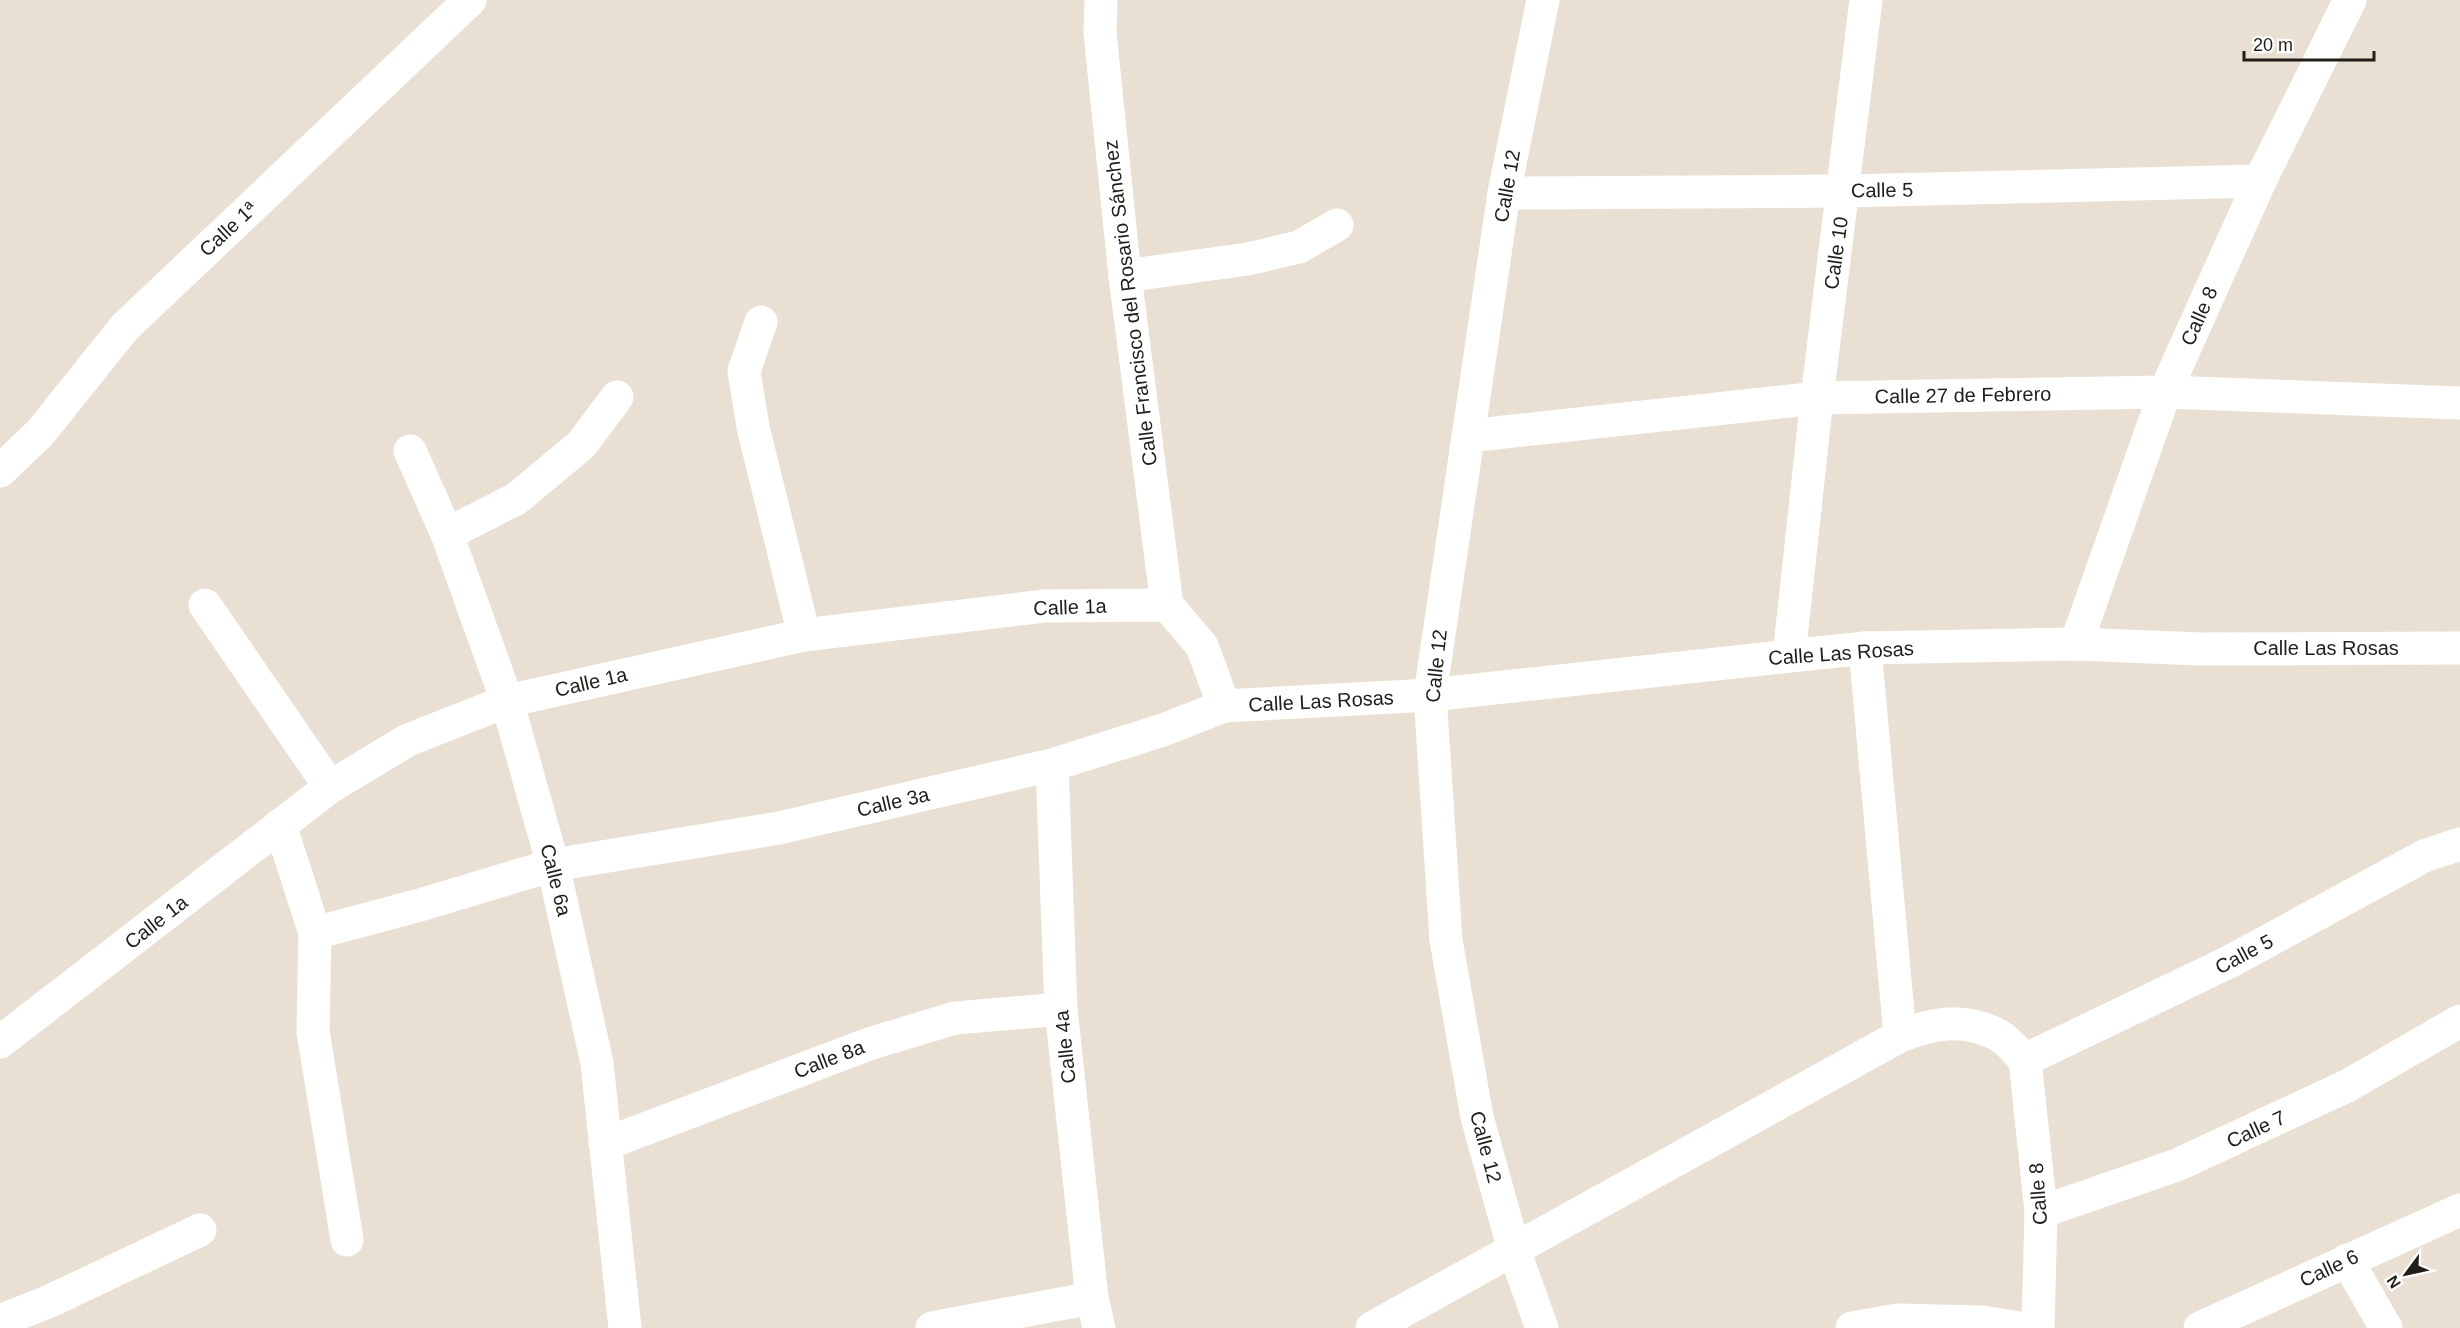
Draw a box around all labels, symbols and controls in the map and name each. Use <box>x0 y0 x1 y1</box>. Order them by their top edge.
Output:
scale bar <box>2244 24 2374 62</box>
text: 20 m <box>2253 35 2293 55</box>
street label: Calle Francisco del Rosario Sánchez <box>1099 139 1161 467</box>
street label: Calle 12 <box>1490 148 1524 224</box>
street label: Calle 5 <box>1851 178 1913 202</box>
street label: Calle 1ª <box>195 197 261 261</box>
street label: Calle 10 <box>1820 215 1852 291</box>
street label: Calle 8 <box>2176 283 2222 349</box>
street label: Calle 27 de Febrero <box>1874 382 2052 408</box>
street label: Calle 1a <box>1033 595 1108 619</box>
street label: Calle 12 <box>1421 628 1451 704</box>
street label: Calle Las Rosas <box>1768 637 1914 669</box>
street label: Calle Las Rosas <box>2253 637 2399 659</box>
street label: Calle 1a <box>553 663 630 701</box>
street label: Calle Las Rosas <box>1248 686 1394 716</box>
street label: Calle 3a <box>855 783 932 821</box>
street label: Calle 6a <box>536 842 576 919</box>
street label: Calle 1a <box>120 890 192 953</box>
street label: Calle 5 <box>2211 930 2277 978</box>
street label: Calle 4a <box>1050 1008 1080 1085</box>
street label: Calle 8a <box>791 1035 868 1082</box>
street label: Calle 7 <box>2223 1106 2289 1152</box>
street label: Calle 12 <box>1466 1109 1506 1185</box>
street label: Calle 8 <box>2025 1162 2051 1226</box>
north arrow <box>2376 1244 2436 1304</box>
street label: Calle 6 <box>2296 1245 2362 1291</box>
text: N <box>2384 1272 2404 1291</box>

